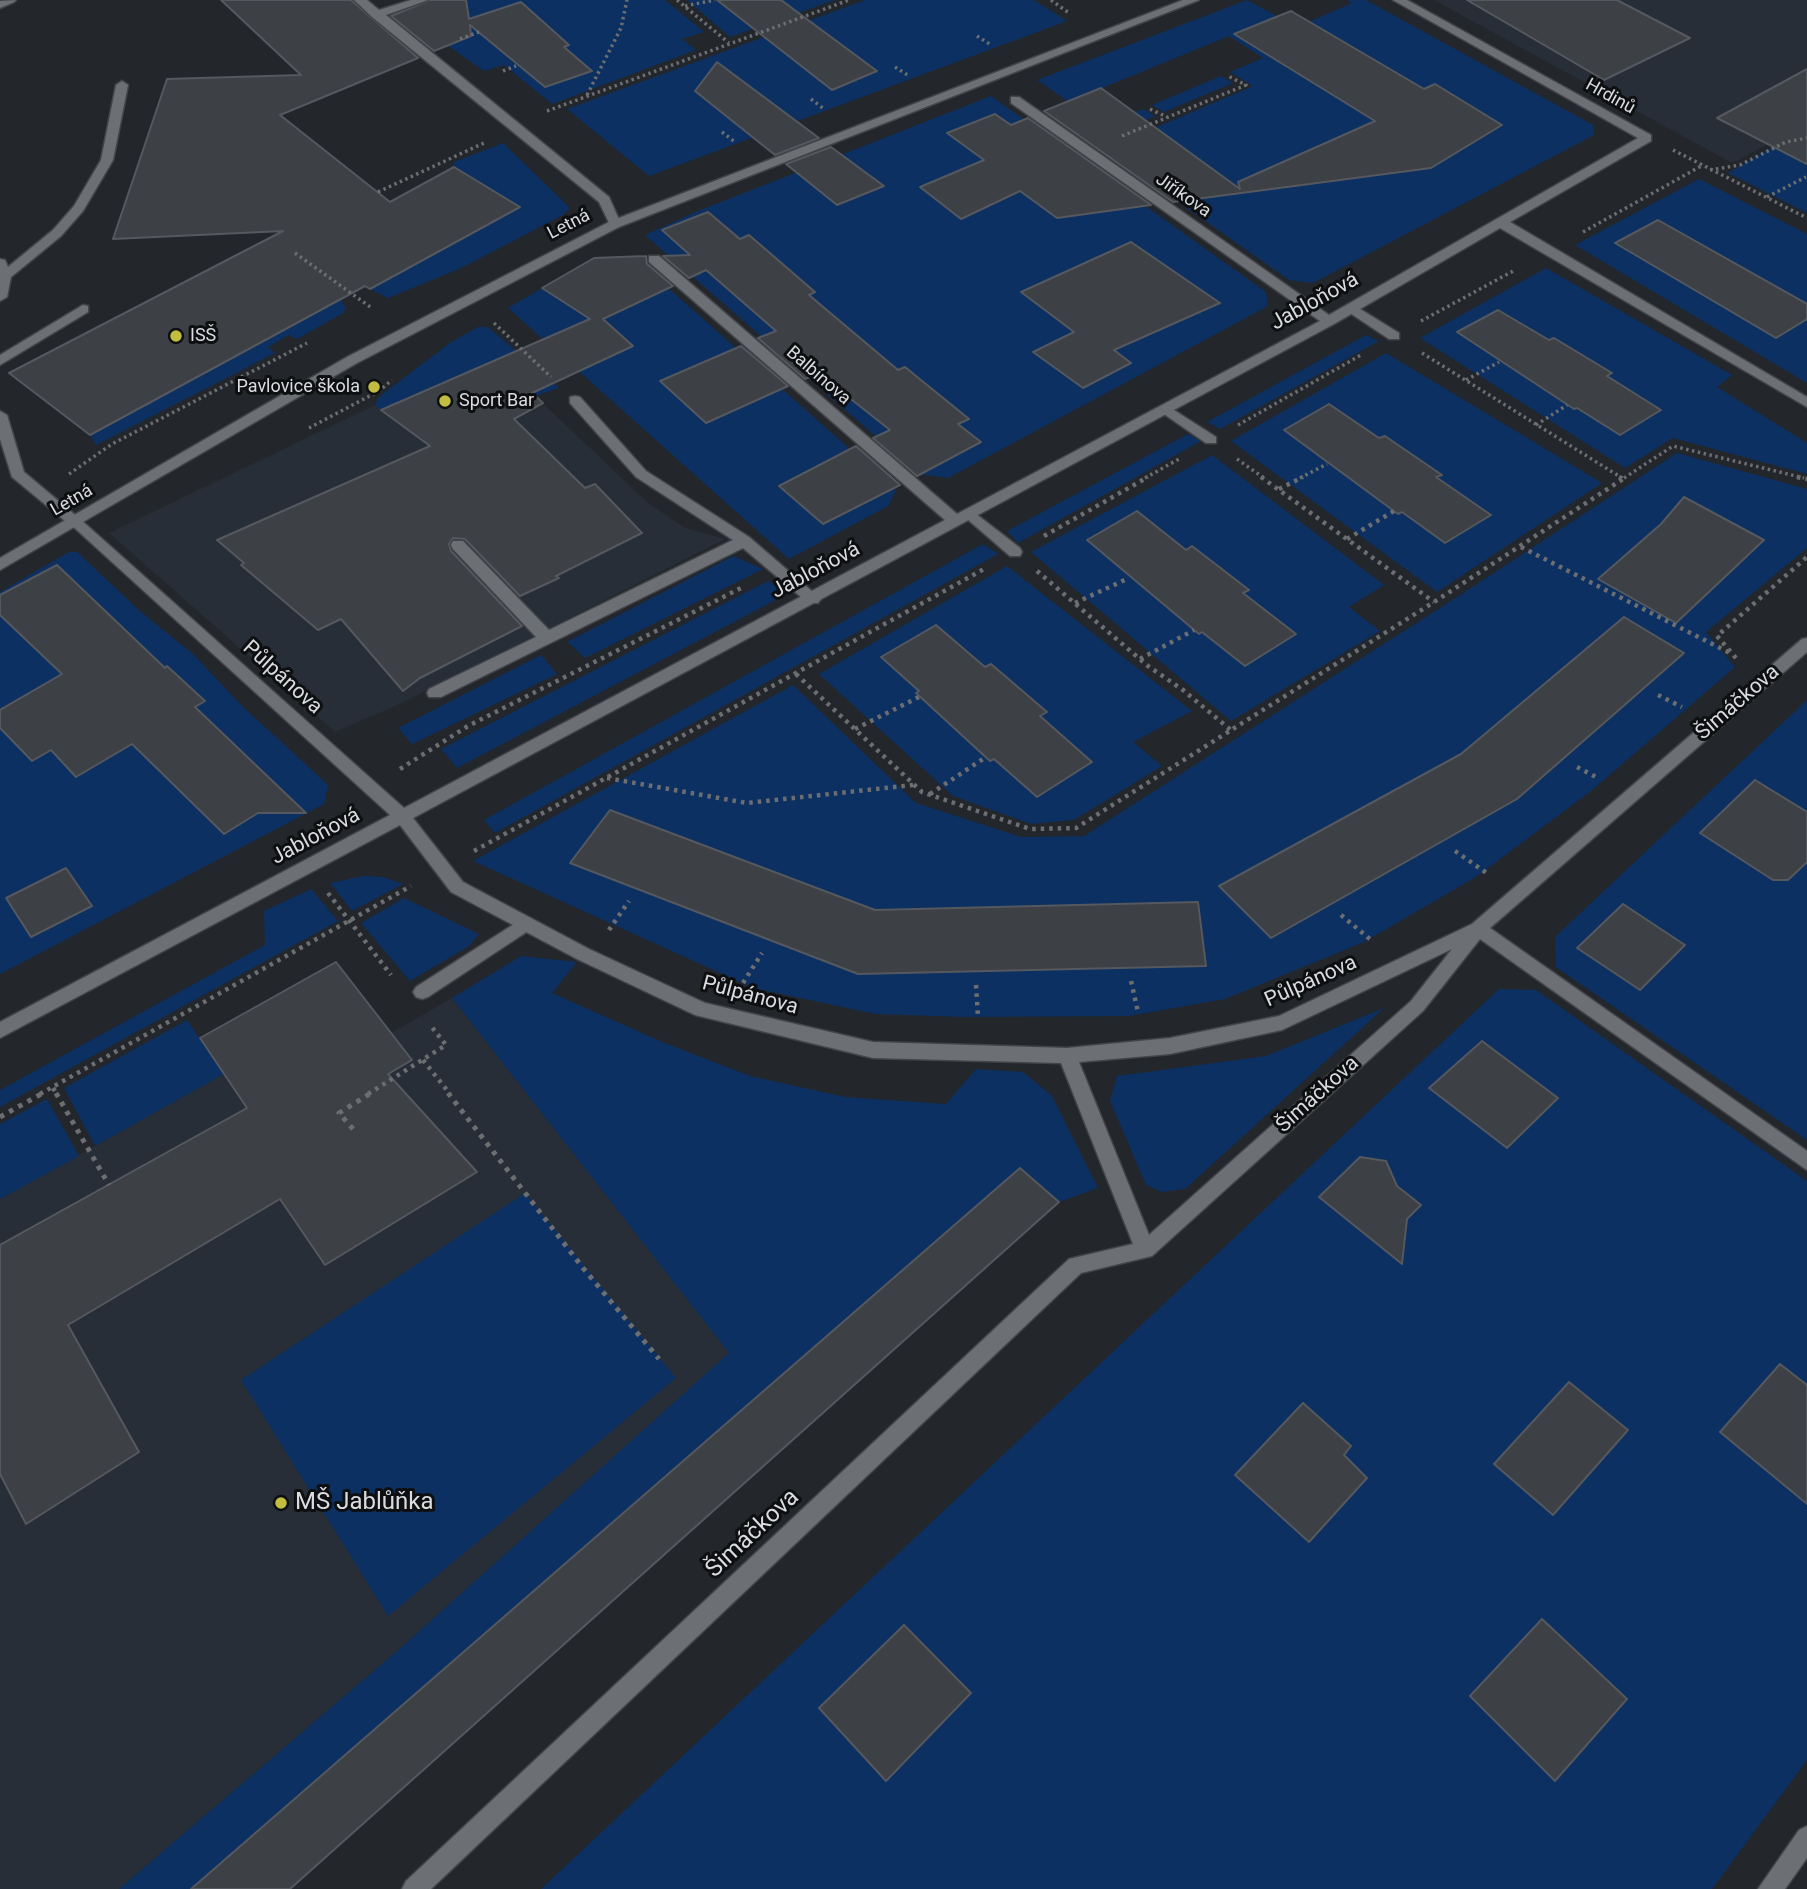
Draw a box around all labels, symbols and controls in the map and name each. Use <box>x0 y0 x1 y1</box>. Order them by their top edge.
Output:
street label: Hrdinů <box>1582 75 1638 119</box>
street label: Jiříkova <box>1151 169 1215 223</box>
street label: Letná <box>544 205 594 245</box>
street label: Jabloňová <box>1267 268 1363 336</box>
place label: ISŠ <box>190 325 216 347</box>
marker: ISŠ <box>168 328 184 344</box>
street label: Balbínova <box>781 342 855 410</box>
place label: Pavlovice škola <box>236 376 360 398</box>
marker: Pavlovice škola <box>366 379 382 395</box>
place label: Sport Bar <box>459 390 534 412</box>
marker: Sport Bar <box>437 393 453 409</box>
street label: Letná <box>47 480 97 522</box>
street label: Jabloňová <box>767 537 865 605</box>
street label: Půlpánova <box>237 636 327 720</box>
street label: Šimáčkova <box>1691 660 1785 746</box>
street label: Jabloňová <box>267 803 365 871</box>
street label: Půlpánova <box>1261 951 1361 1013</box>
street label: Půlpánova <box>699 971 801 1021</box>
street label: Šimáčkova <box>1272 1051 1364 1139</box>
street label: Šimáčkova <box>700 1484 806 1584</box>
place label: MŠ Jablůňka <box>295 1489 433 1517</box>
marker: MŠ Jablůňka <box>273 1495 289 1511</box>

